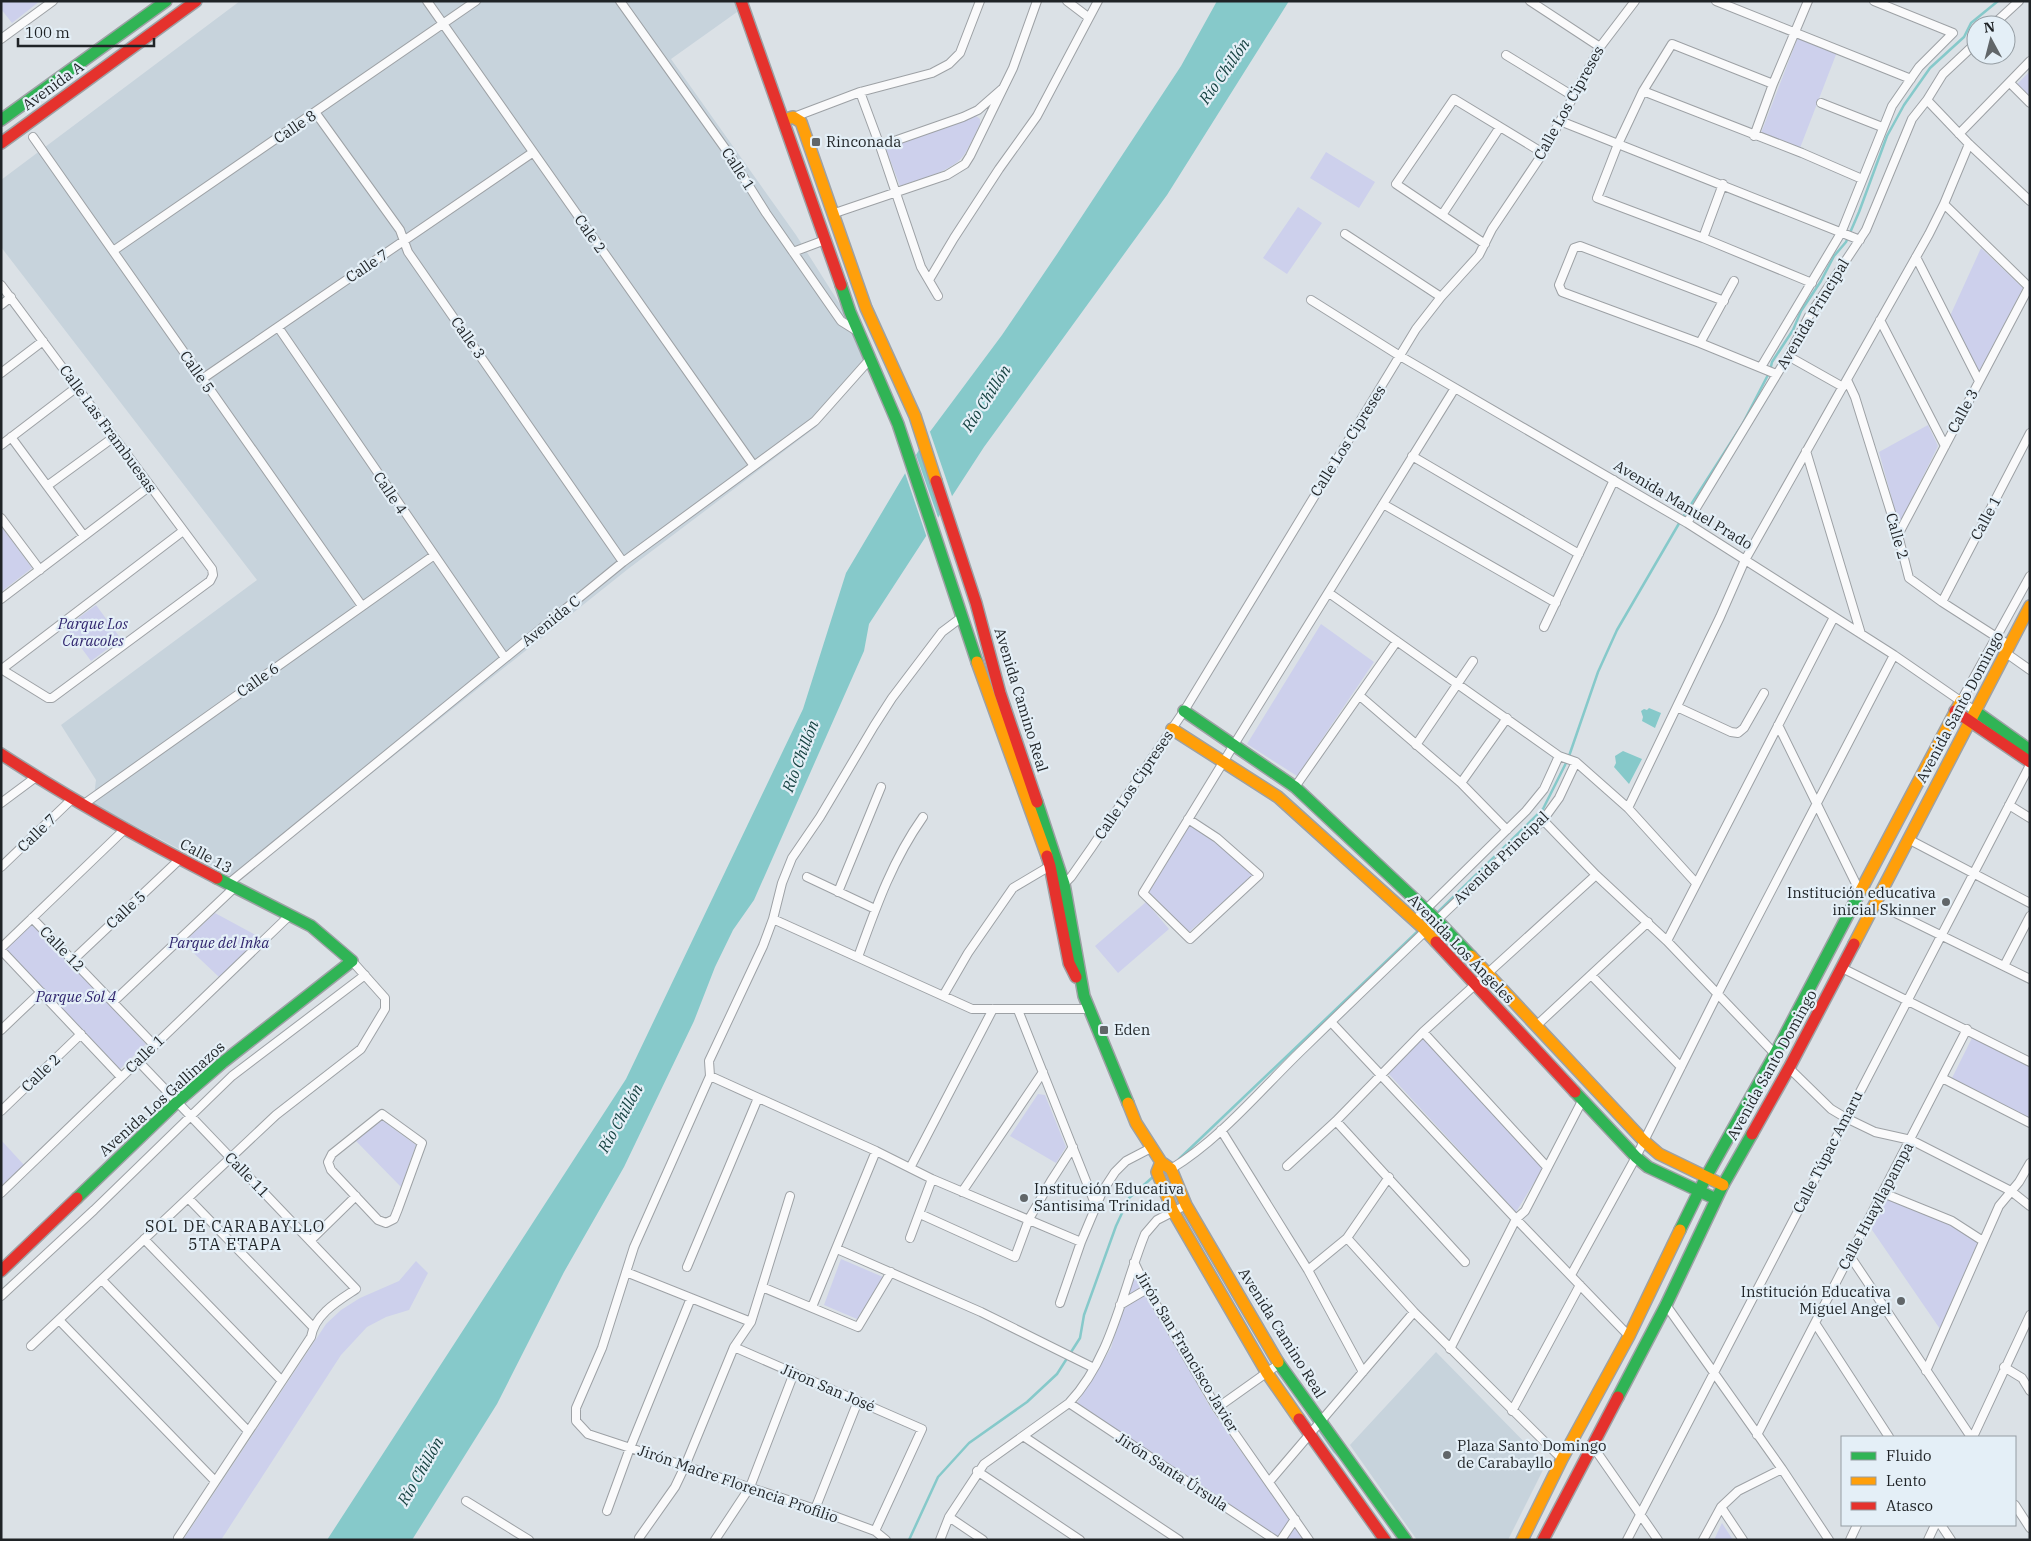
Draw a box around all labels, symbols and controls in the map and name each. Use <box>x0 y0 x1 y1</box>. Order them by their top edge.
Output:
scale bar <box>18 15 154 47</box>
north arrow <box>1966 15 2016 65</box>
text: N <box>1983 17 1996 37</box>
text: 100 m <box>25 23 70 42</box>
water label: Río Chillón <box>1194 34 1254 108</box>
street label: Calle Los Cipreses <box>1529 42 1608 163</box>
street label: Avenida A <box>18 57 88 114</box>
street label: Calle 8 <box>270 105 320 148</box>
place label: Rinconada <box>826 132 902 151</box>
marker: Rinconada <box>810 136 822 148</box>
street label: Calle 1 <box>718 144 759 194</box>
street label: Cale 2 <box>570 211 610 257</box>
street label: Calle 7 <box>342 244 392 287</box>
street label: Avenida Principal <box>1772 255 1853 372</box>
street label: Calle 3 <box>447 313 490 363</box>
street label: Calle 5 <box>176 347 219 397</box>
street label: Calle Las Frambuesas <box>56 361 161 496</box>
water label: Río Chillón <box>957 361 1015 436</box>
street label: Calle Los Cipreses <box>1306 382 1389 500</box>
street label: Calle 3 <box>1943 385 1982 436</box>
street label: Avenida Manuel Prado <box>1610 456 1756 554</box>
street label: Calle 4 <box>369 468 412 518</box>
street label: Calle 1 <box>1966 492 2005 543</box>
street label: Calle 2 <box>1882 511 1913 561</box>
street label: Avenida C <box>517 591 584 650</box>
park label: Parque Los Caracoles <box>57 614 129 650</box>
street label: Avenida Camino Real <box>990 625 1052 774</box>
street label: Avenida Santo Domingo <box>1912 628 2008 786</box>
street label: Calle 6 <box>233 658 283 701</box>
water label: Río Chillón <box>777 717 823 796</box>
street label: Calle Los Cipreses <box>1090 727 1177 843</box>
street label: Avenida Principal <box>1449 807 1552 908</box>
street label: Calle 7 <box>13 809 60 856</box>
street label: Calle 13 <box>177 834 236 877</box>
place label: Institución educativa inicial Skinner <box>1787 883 1936 919</box>
street label: Calle 5 <box>102 887 149 933</box>
street label: Avenida Los Ángeles <box>1404 890 1519 1007</box>
marker: Institución educativa inicial Skinner <box>1940 896 1952 908</box>
street label: Calle 12 <box>36 922 89 976</box>
park label: Parque del Inka <box>168 933 270 952</box>
street label: Avenida Santo Domingo <box>1722 986 1821 1143</box>
park label: Parque Sol 4 <box>35 987 116 1006</box>
place label: Eden <box>1114 1020 1151 1039</box>
marker: Eden <box>1098 1024 1110 1036</box>
street label: Calle 1 <box>121 1030 168 1077</box>
street label: Avenida Los Gallinazos <box>95 1037 229 1160</box>
street label: Calle 2 <box>17 1049 64 1096</box>
water label: Río Chillón <box>593 1080 647 1157</box>
street label: Calle Túpac Amaru <box>1788 1087 1867 1216</box>
street label: Calle Huayllapampa <box>1834 1139 1917 1273</box>
street label: Calle 11 <box>221 1148 274 1202</box>
place label: Institución Educativa Santisima Trinidad <box>1034 1179 1184 1215</box>
marker: Institución Educativa Santisima Trinidad <box>1018 1192 1030 1204</box>
district label: SOL DE CARABAYLLO 5TA ETAPA <box>145 1216 325 1254</box>
street label: Avenida Camino Real <box>1235 1264 1330 1401</box>
street label: Jirón San Francisco Javier <box>1132 1268 1243 1436</box>
place label: Institución Educativa Miguel Angel <box>1741 1282 1891 1318</box>
marker: Institución Educativa Miguel Angel <box>1895 1295 1907 1307</box>
street label: Jiron San José <box>778 1359 878 1416</box>
street label: Jirón Santa Úrsula <box>1112 1428 1232 1515</box>
water label: Río Chillón <box>392 1433 447 1509</box>
place label: Plaza Santo Domingo de Carabayllo <box>1457 1436 1606 1472</box>
legend <box>1841 1436 2016 1526</box>
street label: Jirón Madre Florencia Profilio <box>636 1440 841 1527</box>
text: Fluido <box>1886 1446 1931 1465</box>
marker: Plaza Santo Domingo de Carabayllo <box>1441 1449 1453 1461</box>
text: Lento <box>1886 1471 1926 1490</box>
text: Atasco <box>1886 1496 1933 1515</box>

